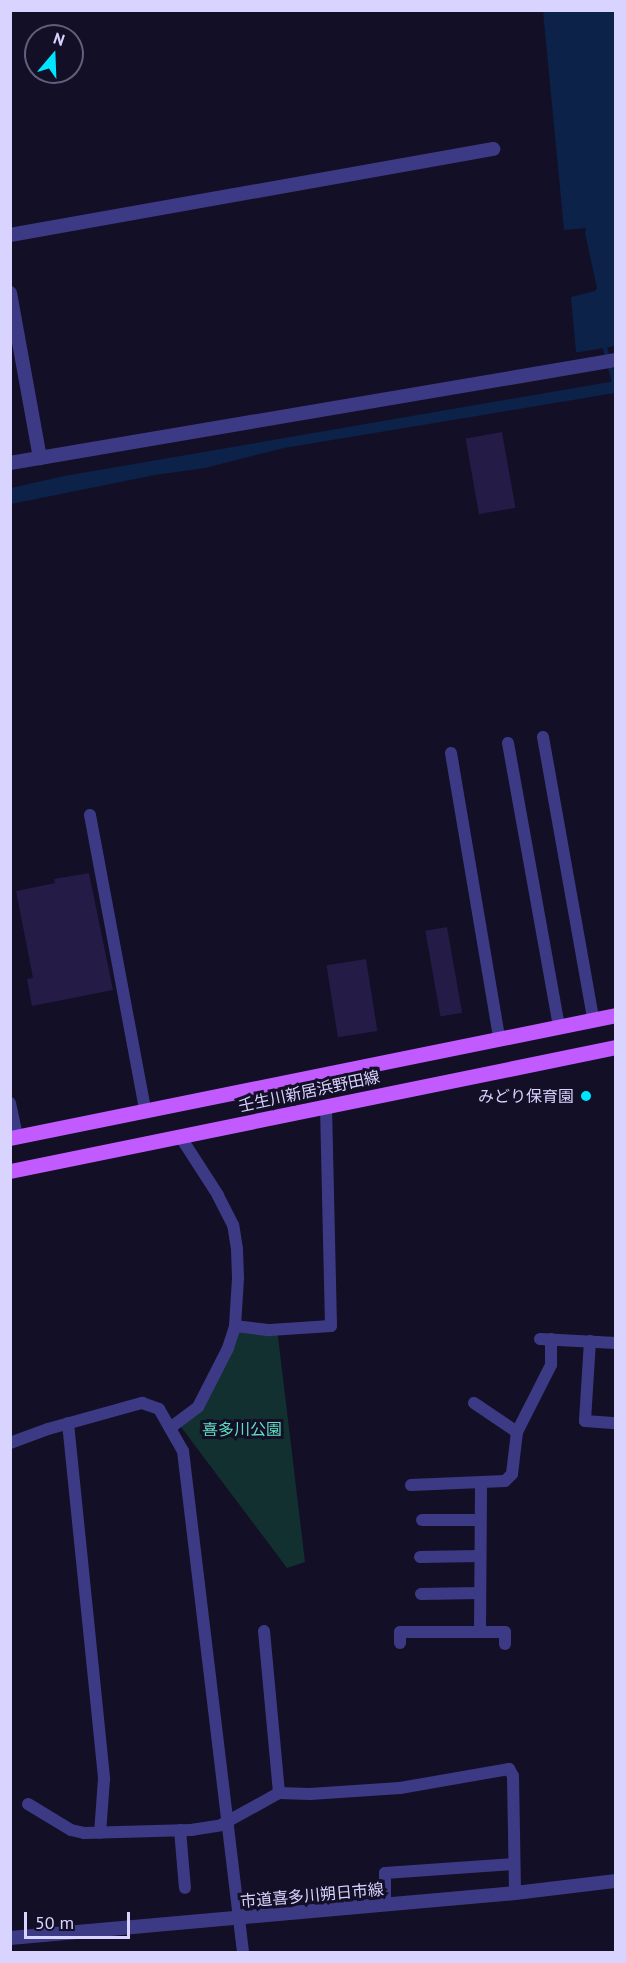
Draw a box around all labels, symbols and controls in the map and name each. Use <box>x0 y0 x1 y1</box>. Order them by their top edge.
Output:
north arrow <box>24 24 84 84</box>
text: N <box>51 28 67 50</box>
street label: 壬生川新居浜野田線 <box>237 1067 381 1115</box>
place label: みどり保育園 <box>478 1086 574 1106</box>
marker: みどり保育園 <box>579 1089 593 1103</box>
park label: 喜多川公園 <box>202 1419 282 1439</box>
street label: 市道喜多川朔日市線 <box>239 1879 385 1911</box>
scale bar <box>27 1900 134 1938</box>
text: 50 m <box>35 1911 74 1934</box>

